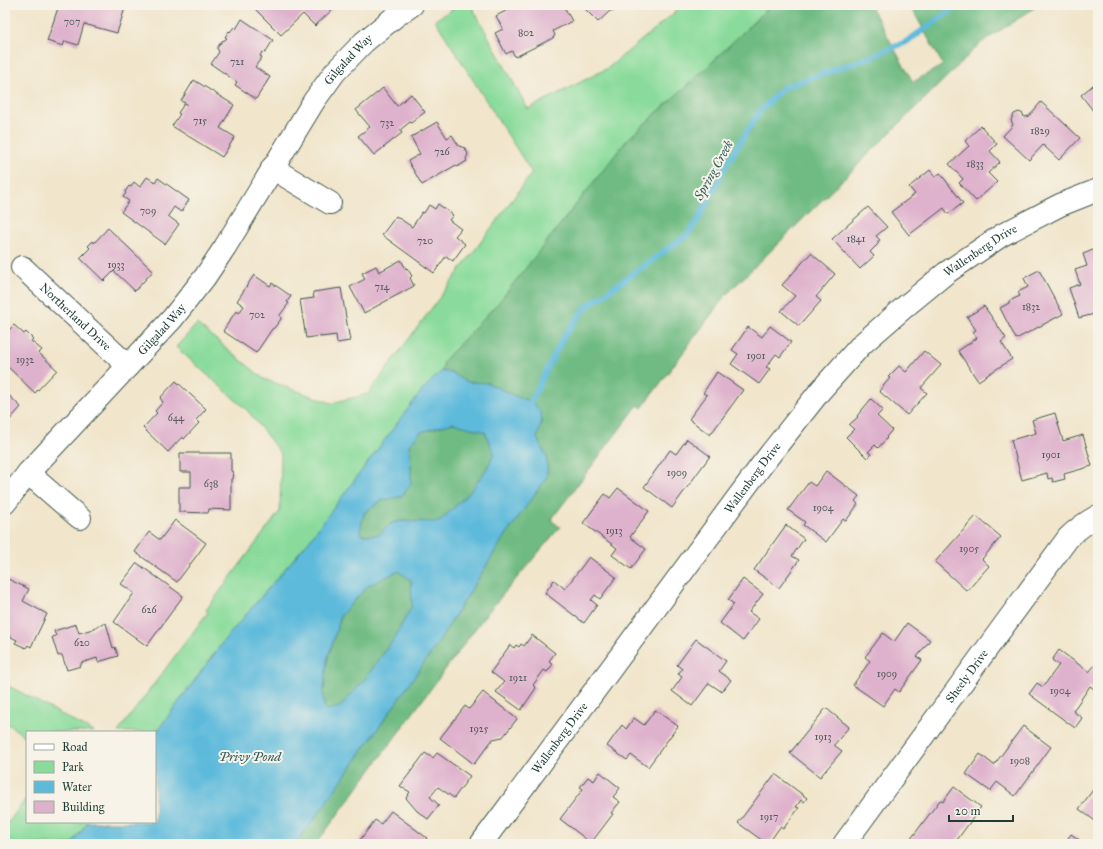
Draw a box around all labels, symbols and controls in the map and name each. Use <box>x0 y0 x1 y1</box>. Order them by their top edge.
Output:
house number: 707 <box>64 16 80 28</box>
house number: 802 <box>518 27 534 39</box>
street label: Gilgalad Way <box>321 31 375 88</box>
house number: 721 <box>230 56 244 68</box>
house number: 715 <box>193 115 207 127</box>
house number: 732 <box>380 117 394 129</box>
house number: 1829 <box>1030 125 1050 137</box>
water label: Spring Creek <box>690 137 737 204</box>
house number: 726 <box>434 146 451 158</box>
house number: 1833 <box>966 158 984 170</box>
house number: 709 <box>140 205 156 217</box>
street label: Wallenberg Drive <box>941 221 1019 280</box>
house number: 1841 <box>847 233 865 245</box>
house number: 720 <box>417 235 433 247</box>
house number: 1933 <box>107 259 125 271</box>
street label: Northerland Drive <box>37 280 114 353</box>
house number: 714 <box>375 281 390 293</box>
street label: Gilgalad Way <box>135 301 189 358</box>
house number: 1832 <box>1022 301 1040 313</box>
house number: 702 <box>249 309 265 321</box>
house number: 1901 <box>747 350 766 362</box>
house number: 1932 <box>16 354 34 366</box>
house number: 644 <box>168 412 185 424</box>
street label: Wallenberg Drive <box>721 439 784 516</box>
house number: 1901 <box>1042 449 1061 461</box>
house number: 1909 <box>667 467 687 479</box>
house number: 638 <box>204 478 218 490</box>
house number: 1904 <box>813 502 834 514</box>
house number: 1913 <box>605 525 623 537</box>
house number: 1905 <box>959 543 979 555</box>
house number: 626 <box>141 604 157 616</box>
house number: 620 <box>74 637 90 649</box>
street label: Sheely Drive <box>943 647 991 706</box>
house number: 1909 <box>877 668 897 680</box>
house number: 1921 <box>509 672 527 684</box>
house number: 1904 <box>1050 685 1071 697</box>
street label: Wallenberg Drive <box>529 700 591 776</box>
house number: 1925 <box>470 723 489 735</box>
legend <box>26 731 156 823</box>
house number: 1913 <box>814 731 832 743</box>
text: Road <box>62 740 88 754</box>
water label: Privy Pond <box>219 749 282 765</box>
house number: 1908 <box>1010 755 1030 767</box>
text: Park <box>62 760 84 774</box>
text: Water <box>62 780 92 794</box>
scale bar <box>949 797 1013 823</box>
text: Building <box>62 800 105 815</box>
text: 20 m <box>955 804 981 818</box>
house number: 1917 <box>760 811 778 823</box>

